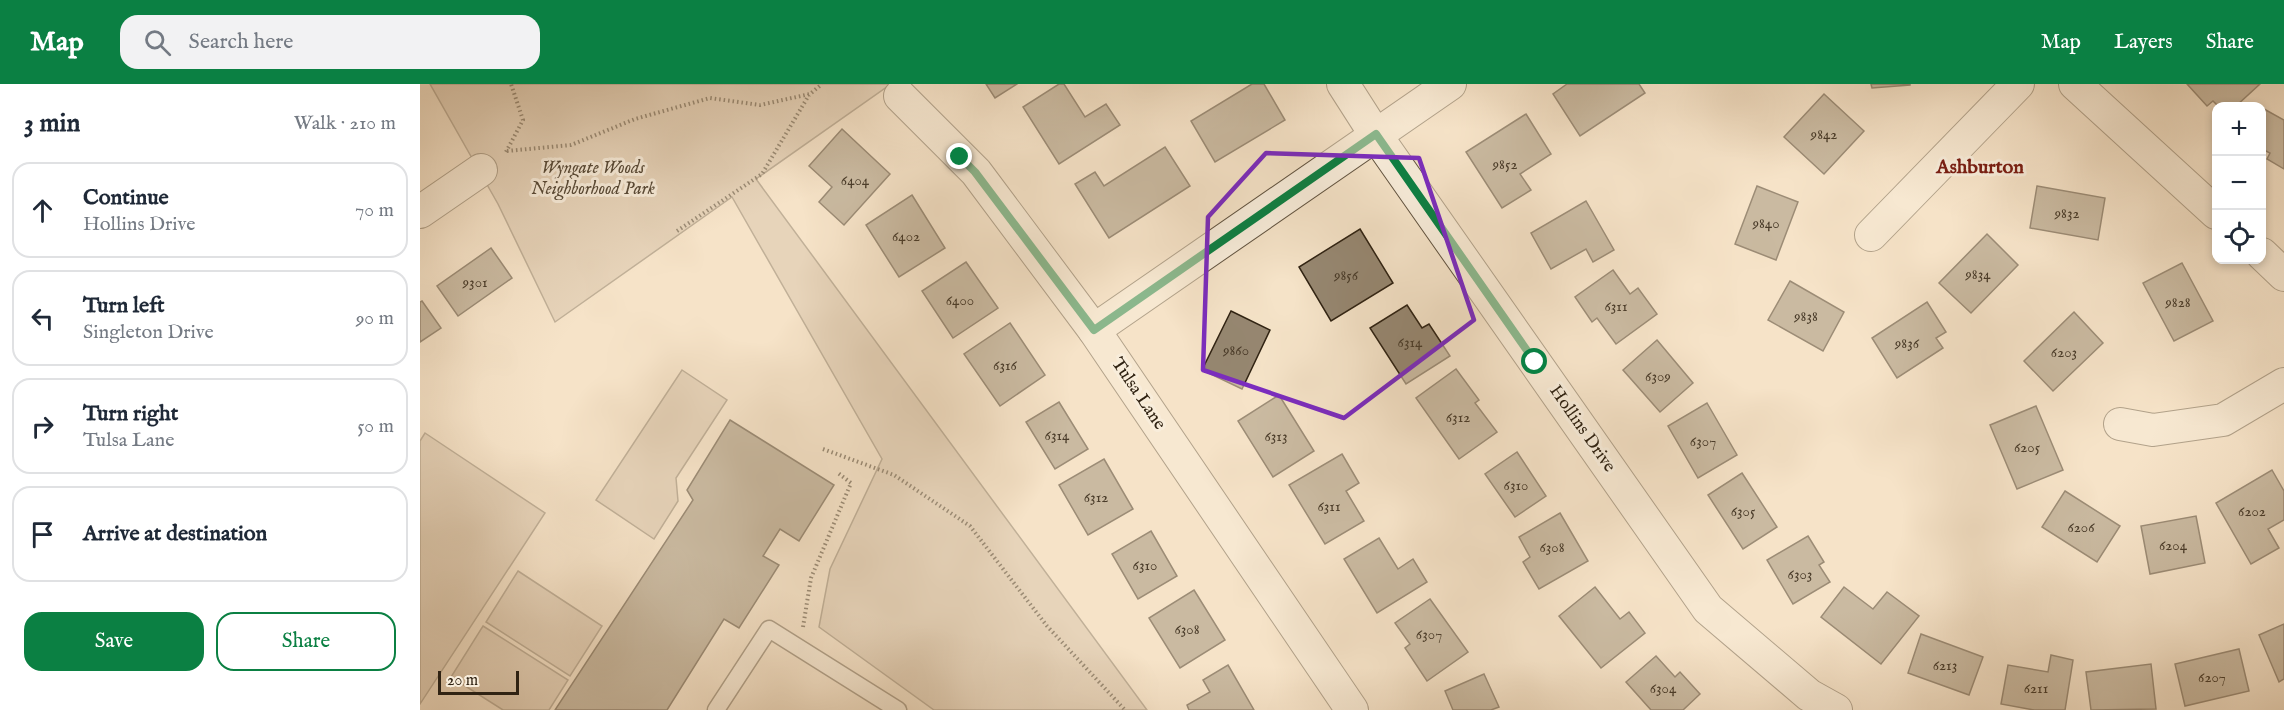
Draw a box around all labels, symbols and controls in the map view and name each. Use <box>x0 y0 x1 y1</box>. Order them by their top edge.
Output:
search box <box>120 15 540 69</box>
text: Map <box>30 25 84 60</box>
icon: search <box>141 26 174 59</box>
text: Search here <box>189 28 293 56</box>
text: Map <box>2041 29 2081 56</box>
text: Layers <box>2114 29 2173 56</box>
text: Share <box>2206 29 2254 56</box>
map controls <box>2212 102 2266 264</box>
button: + <box>2212 102 2266 156</box>
text: 3 min <box>24 107 80 140</box>
text: Walk · 210 m <box>294 111 396 136</box>
house number: 9842 <box>1810 125 1837 144</box>
route end <box>946 143 972 169</box>
house number: 9852 <box>1492 155 1517 174</box>
district label: Ashburton <box>1935 155 2024 180</box>
button: − <box>2212 156 2266 210</box>
park label: Wyngate Woods Neighborhood Park <box>531 157 655 201</box>
house number: 6404 <box>841 171 870 190</box>
text: Continue <box>83 184 169 212</box>
icon: ahead <box>26 194 59 227</box>
text: 70 m <box>355 198 394 223</box>
house number: 9832 <box>2053 204 2080 223</box>
button: locate <box>2212 210 2266 264</box>
text: Hollins Drive <box>83 212 196 237</box>
house number: 9840 <box>1751 214 1780 233</box>
house number: 6402 <box>892 227 920 246</box>
house number: 9834 <box>1964 265 1991 284</box>
house number: 9856 <box>1333 266 1359 285</box>
house number: 9301 <box>461 273 488 292</box>
house number: 6400 <box>946 291 974 310</box>
text: Turn left <box>83 292 165 320</box>
house number: 9828 <box>2164 293 2191 312</box>
house number: 6311 <box>1604 297 1628 316</box>
icon: left <box>26 302 59 335</box>
text: 90 m <box>356 306 394 331</box>
house number: 9838 <box>1793 307 1818 326</box>
text: Singleton Drive <box>83 320 214 345</box>
house number: 6314 <box>1398 333 1423 352</box>
house number: 9836 <box>1894 334 1920 353</box>
house number: 9860 <box>1222 341 1249 360</box>
house number: 6203 <box>2051 343 2077 362</box>
route start <box>1521 348 1547 374</box>
street label: Tulsa Lane <box>1105 353 1171 435</box>
house number: 6316 <box>993 356 1018 375</box>
house number: 6309 <box>1645 367 1671 386</box>
street label: Hollins Drive <box>1544 381 1620 477</box>
text: Turn right <box>83 400 178 428</box>
house number: 6312 <box>1446 408 1470 427</box>
icon: right <box>26 410 59 443</box>
text: 50 m <box>357 414 394 439</box>
house number: 6314 <box>1045 426 1070 445</box>
house number: 6313 <box>1264 427 1288 446</box>
text: Tulsa Lane <box>83 428 174 453</box>
house number: 6307 <box>1690 432 1716 451</box>
house number: 6205 <box>2014 438 2041 457</box>
house number: 6310 <box>1504 476 1528 495</box>
house number: 6312 <box>1084 488 1108 507</box>
house number: 6311 <box>1317 497 1341 516</box>
house number: 6305 <box>1731 502 1756 521</box>
house number: 6202 <box>2238 502 2266 521</box>
icon: arrive <box>26 518 59 551</box>
house number: 6206 <box>2067 518 2095 537</box>
text: Arrive at destination <box>83 520 267 548</box>
house number: 6204 <box>2159 536 2188 555</box>
house number: 6308 <box>1539 538 1565 557</box>
house number: 6310 <box>1133 556 1157 575</box>
house number: 6303 <box>1788 565 1812 584</box>
button: Save <box>24 612 204 671</box>
button: Share <box>216 612 396 671</box>
house number: 6308 <box>1174 620 1200 639</box>
house number: 6307 <box>1416 625 1442 644</box>
house number: 6213 <box>1933 656 1957 675</box>
scale bar <box>438 668 519 696</box>
house number: 6207 <box>2198 668 2226 687</box>
text: 20 m <box>447 671 478 691</box>
house number: 6304 <box>1650 679 1677 698</box>
house number: 6211 <box>2024 679 2048 698</box>

